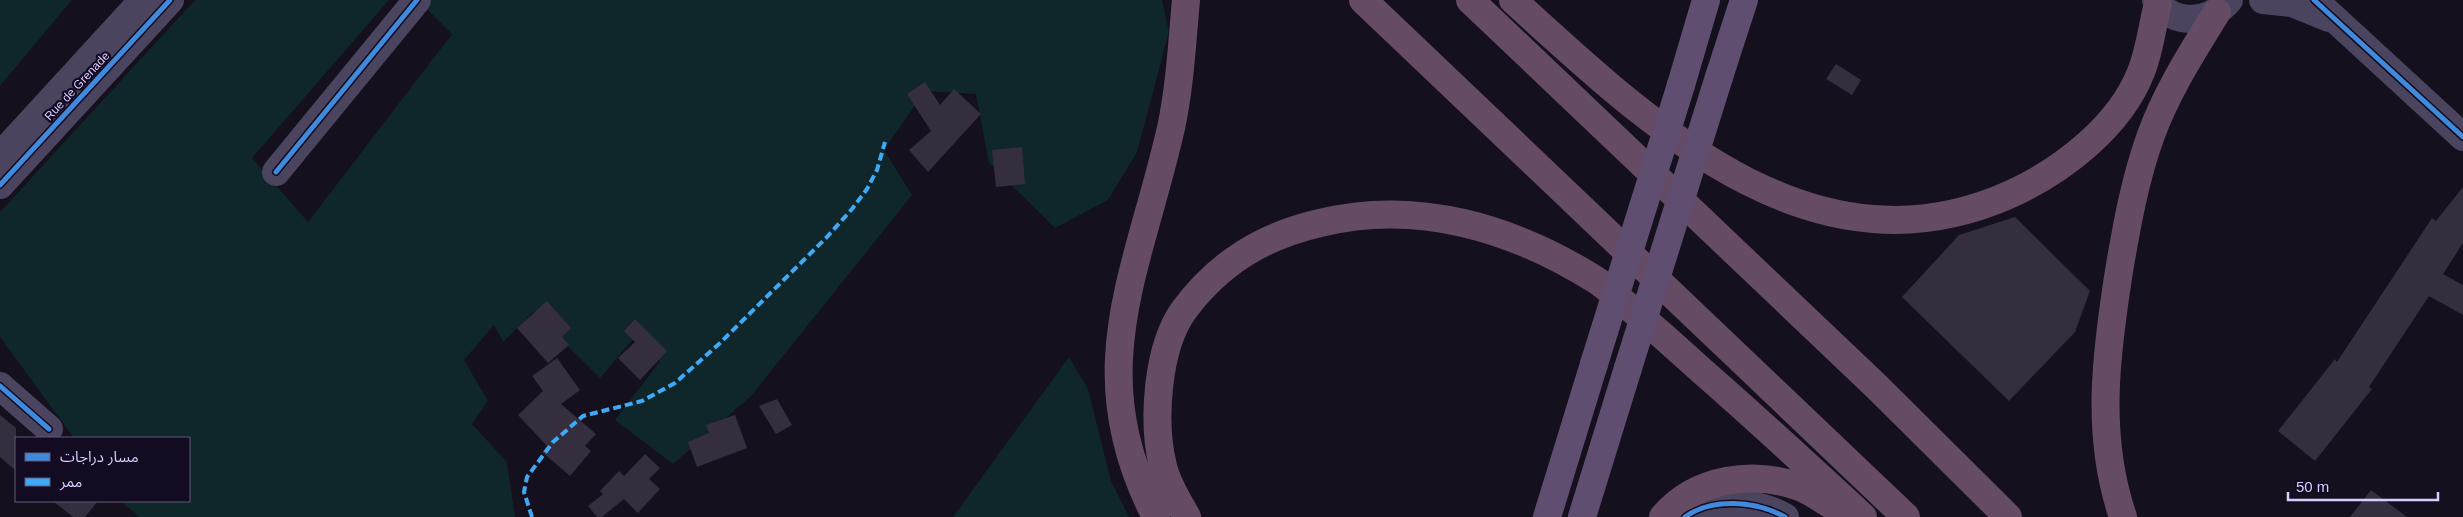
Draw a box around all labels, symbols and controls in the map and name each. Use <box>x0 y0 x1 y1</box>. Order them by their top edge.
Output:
street label: Rue de Grenade <box>42 49 113 123</box>
legend <box>15 437 190 502</box>
text: مسار دراجات <box>60 448 139 466</box>
scale bar <box>2288 470 2438 502</box>
text: ممر <box>59 473 83 491</box>
text: 50 m <box>2296 478 2329 495</box>

